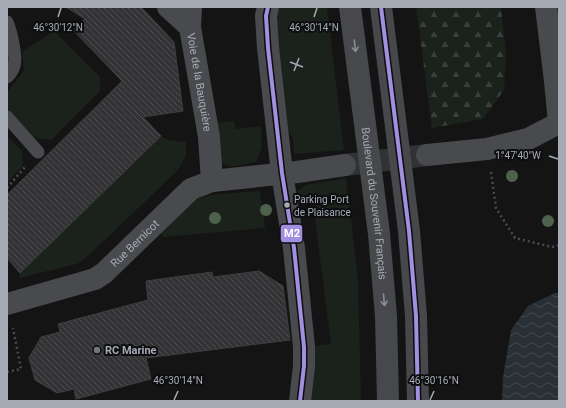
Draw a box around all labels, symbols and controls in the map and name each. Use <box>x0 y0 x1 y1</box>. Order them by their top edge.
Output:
text: 46°30'12"N <box>33 22 83 33</box>
text: 46°30'14"N <box>289 22 339 33</box>
street label: Voie de la Bauquière <box>185 32 214 133</box>
one-way arrow <box>351 39 359 52</box>
street label: Boulevard du Souvenir Français <box>359 126 389 281</box>
text: 1°47'40"W <box>495 150 541 161</box>
place label: Parking Port de Plaisance <box>294 194 351 218</box>
marker: Parking Port de Plaisance <box>282 200 292 210</box>
street label: Rue Bernicot <box>108 217 162 270</box>
line badge: M2 <box>280 224 303 243</box>
text: M2 <box>284 227 300 240</box>
one-way arrow <box>381 293 388 306</box>
place label: RC Marine <box>105 344 157 357</box>
marker: RC Marine <box>92 345 102 355</box>
text: 46°30'14"N <box>153 375 203 386</box>
text: 46°30'16"N <box>409 375 459 386</box>

